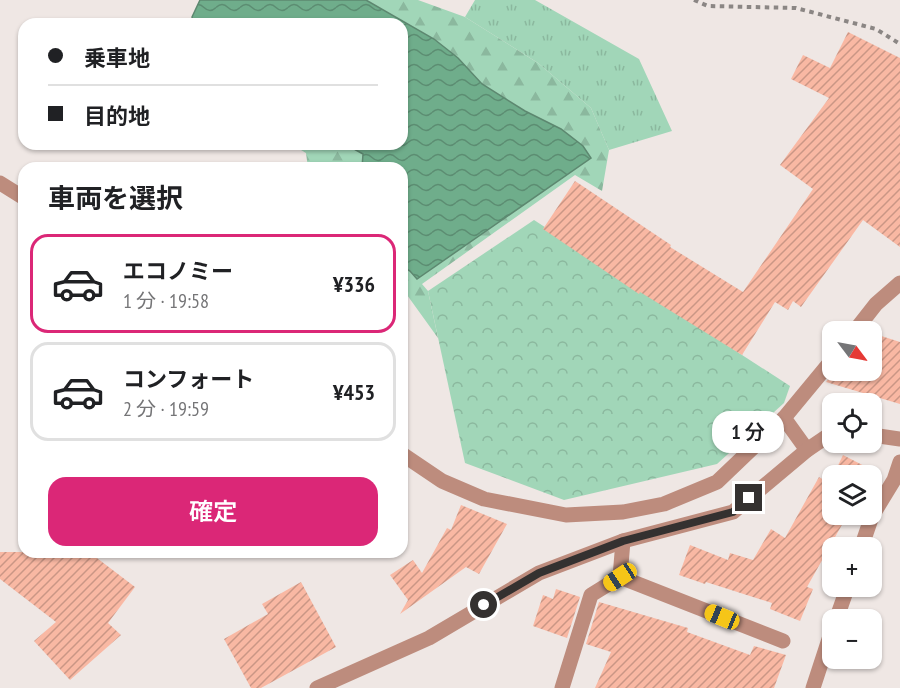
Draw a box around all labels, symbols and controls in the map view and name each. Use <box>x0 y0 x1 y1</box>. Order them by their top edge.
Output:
text: 乗車地 <box>84 44 150 72</box>
text: 目的地 <box>84 102 150 130</box>
text: 車両を選択 <box>48 181 183 215</box>
icon: car <box>51 257 105 311</box>
text: エコノミー <box>123 257 233 285</box>
text: ¥336 <box>333 270 375 298</box>
text: 1 分 · 19:58 <box>123 288 209 314</box>
north arrow <box>822 321 882 381</box>
map controls <box>822 321 882 669</box>
icon: car <box>51 365 105 419</box>
text: コンフォート <box>123 365 254 393</box>
text: ¥453 <box>333 378 375 406</box>
button: locate <box>822 393 882 453</box>
text: 2 分 · 19:59 <box>123 396 209 422</box>
callout: 1 分 <box>713 411 785 453</box>
text: 1 分 <box>731 419 765 445</box>
button: layers <box>822 465 882 525</box>
button: 確定 <box>48 477 378 546</box>
route end <box>735 484 762 511</box>
button: + <box>822 537 882 597</box>
car <box>600 560 640 594</box>
route start <box>470 591 497 618</box>
car <box>702 602 742 632</box>
button: − <box>822 609 882 669</box>

